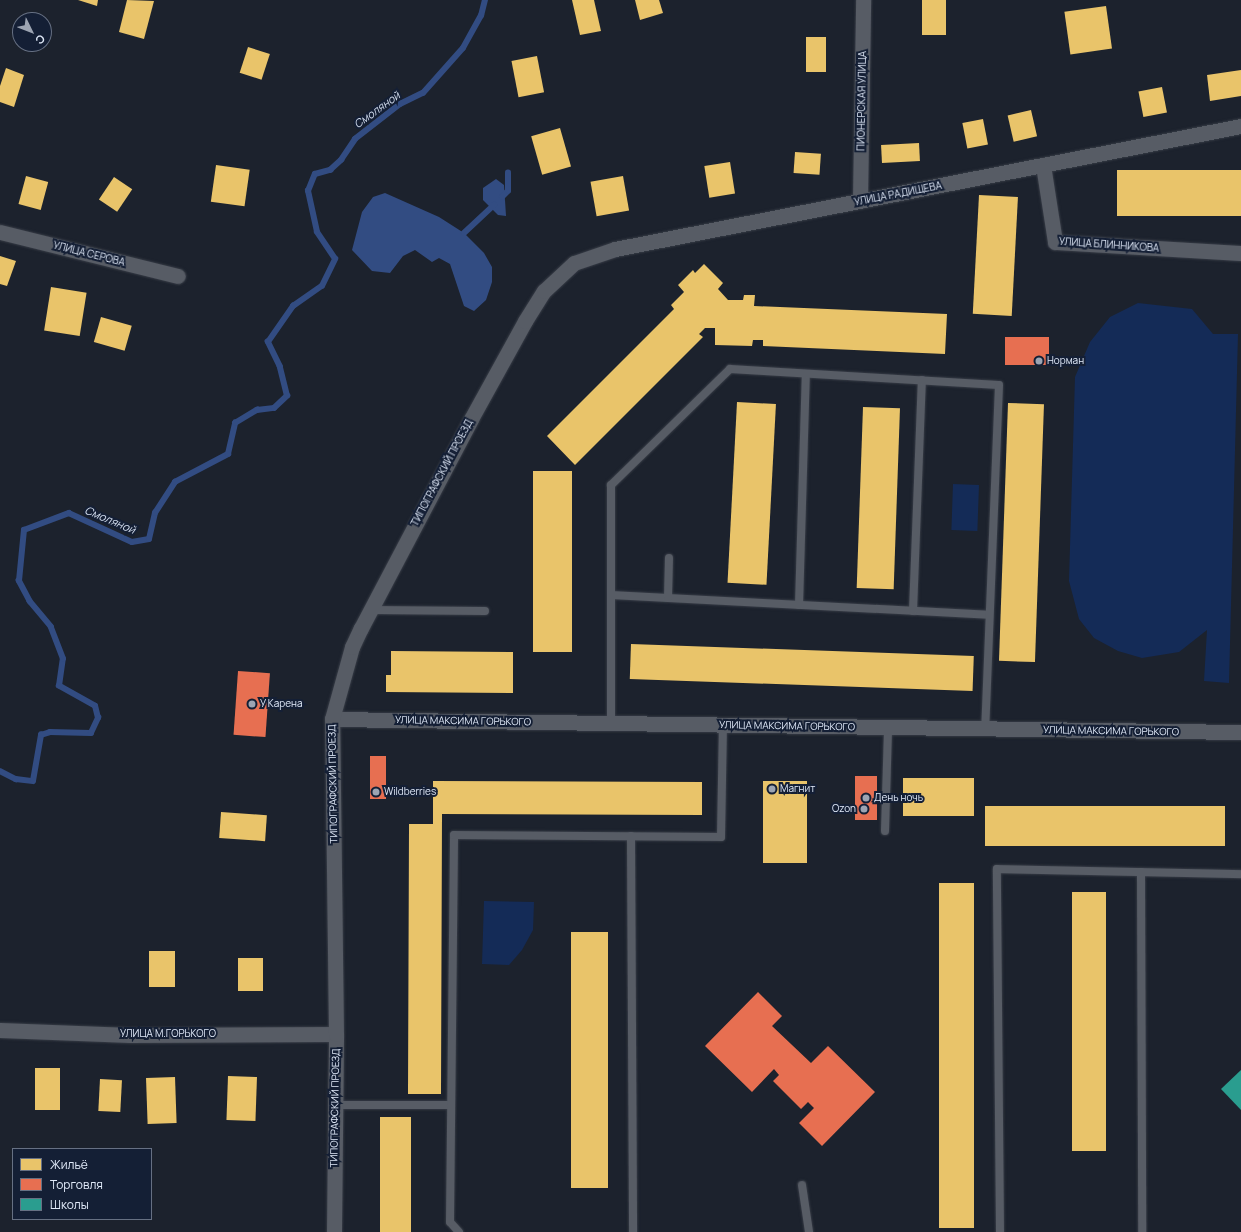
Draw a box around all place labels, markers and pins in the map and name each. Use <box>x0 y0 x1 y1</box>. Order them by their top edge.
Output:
place label: Норман <box>1047 355 1084 367</box>
marker: Норман <box>1034 356 1044 366</box>
place label: У Карена <box>260 698 303 710</box>
marker: У Карена <box>247 699 257 709</box>
place label: Магнит <box>780 783 815 795</box>
marker: Магнит <box>767 784 777 794</box>
place label: Wildberries <box>384 786 436 798</box>
marker: Wildberries <box>371 787 381 797</box>
place label: День ночь <box>874 792 923 804</box>
marker: День ночь <box>861 793 871 803</box>
place label: Ozon <box>832 803 856 815</box>
marker: Ozon <box>859 804 869 814</box>

